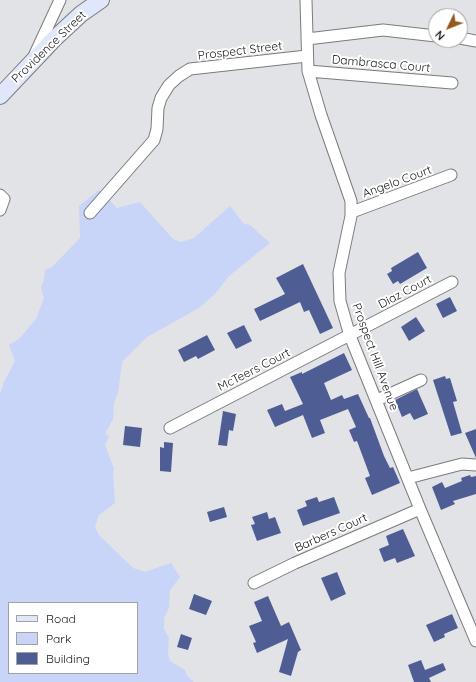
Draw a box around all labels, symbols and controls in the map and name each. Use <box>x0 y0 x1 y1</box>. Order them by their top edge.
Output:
street label: Providence Street <box>9 8 89 86</box>
north arrow <box>428 8 468 48</box>
text: N <box>432 28 448 43</box>
street label: Prospect Street <box>197 39 283 63</box>
street label: Dambrasca Court <box>331 53 431 75</box>
street label: Angelo Court <box>360 163 434 201</box>
street label: Diaz Court <box>376 272 434 312</box>
street label: Prospect Hill Avenue <box>349 301 401 413</box>
street label: McTeers Court <box>215 346 293 394</box>
street label: Barbers Court <box>292 511 370 555</box>
legend <box>8 602 138 674</box>
text: Road <box>46 611 76 626</box>
text: Park <box>46 631 71 646</box>
text: Building <box>46 651 90 666</box>

